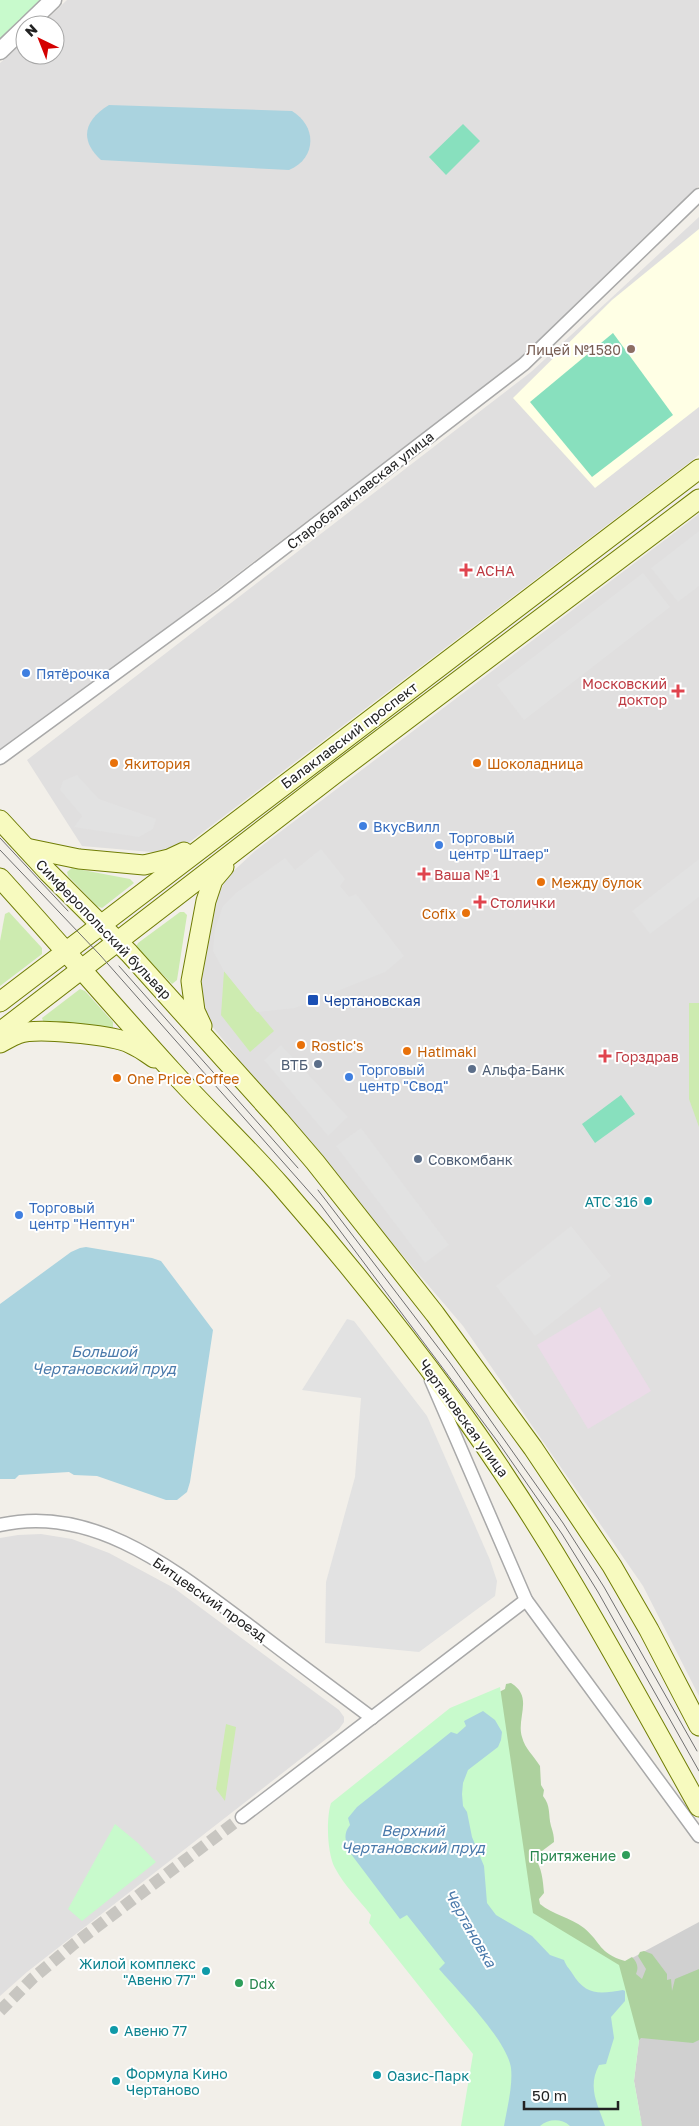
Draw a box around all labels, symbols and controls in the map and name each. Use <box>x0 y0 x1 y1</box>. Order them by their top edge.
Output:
north arrow <box>15 15 65 65</box>
text: N <box>21 20 40 40</box>
place label: Лицей №1580 <box>526 341 621 358</box>
marker: Лицей №1580 <box>625 343 637 355</box>
street label: Старобалаклавская улица <box>283 427 437 553</box>
place label: АСНА <box>476 562 515 579</box>
marker: АСНА <box>460 564 472 576</box>
place label: Пятёрочка <box>36 665 110 682</box>
marker: Пятёрочка <box>20 667 32 679</box>
place label: Московский доктор <box>582 675 667 708</box>
street label: Балаклавский проспект <box>277 678 421 792</box>
marker: Московский доктор <box>671 684 685 698</box>
place label: Якитория <box>124 755 190 772</box>
place label: Шоколадница <box>487 755 583 772</box>
marker: Якитория <box>108 757 120 769</box>
marker: Шоколадница <box>471 757 483 769</box>
place label: ВкусВилл <box>373 818 440 835</box>
marker: ВкусВилл <box>357 820 369 832</box>
place label: Торговый центр "Штаер" <box>449 829 549 862</box>
marker: Торговый центр "Штаер" <box>433 839 445 851</box>
street label: Симферопольский бульвар <box>33 856 175 1002</box>
place label: Ваша № 1 <box>434 866 500 883</box>
marker: Ваша № 1 <box>418 868 430 880</box>
place label: Между булок <box>551 874 642 891</box>
marker: Между булок <box>535 876 547 888</box>
place label: Столички <box>490 894 556 911</box>
marker: Столички <box>474 896 486 908</box>
place label: Cofix <box>422 905 456 922</box>
marker: Cofix <box>460 907 472 919</box>
place label: Чертановская <box>324 992 421 1009</box>
marker: Чертановская <box>306 993 320 1007</box>
place label: Rostic's <box>311 1037 364 1054</box>
marker: Rostic's <box>295 1039 307 1051</box>
place label: Hatimaki <box>417 1043 477 1060</box>
marker: Hatimaki <box>401 1045 413 1057</box>
place label: Горздрав <box>615 1048 679 1065</box>
marker: Горздрав <box>599 1050 611 1062</box>
place label: ВТБ <box>281 1056 308 1073</box>
marker: ВТБ <box>312 1058 324 1070</box>
place label: Торговый центр "Свод" <box>359 1061 448 1094</box>
place label: Альфа-Банк <box>482 1061 565 1078</box>
marker: Альфа-Банк <box>466 1063 478 1075</box>
place label: One Price Coffee <box>127 1070 239 1087</box>
marker: Торговый центр "Свод" <box>343 1071 355 1083</box>
marker: One Price Coffee <box>111 1072 123 1084</box>
place label: Совкомбанк <box>428 1151 513 1168</box>
marker: Совкомбанк <box>412 1153 424 1165</box>
place label: АТС 316 <box>585 1193 638 1210</box>
marker: АТС 316 <box>642 1195 654 1207</box>
place label: Торговый центр "Нептун" <box>29 1199 135 1232</box>
marker: Торговый центр "Нептун" <box>13 1209 25 1221</box>
water label: Большой Чертановский пруд <box>32 1342 177 1378</box>
street label: Чертановская улица <box>416 1356 512 1480</box>
street label: Битцевский проезд <box>150 1553 271 1645</box>
water label: Верхний Чертановский пруд <box>341 1821 486 1857</box>
place label: Притяжение <box>529 1847 616 1864</box>
marker: Притяжение <box>620 1849 632 1861</box>
water label: Чертановка <box>441 1886 501 1971</box>
place label: Жилой комплекс "Авеню 77" <box>79 1955 196 1988</box>
marker: Жилой комплекс "Авеню 77" <box>200 1965 212 1977</box>
place label: Ddx <box>249 1975 275 1992</box>
marker: Ddx <box>233 1977 245 1989</box>
place label: Авеню 77 <box>124 2022 187 2039</box>
marker: Авеню 77 <box>108 2024 120 2036</box>
place label: Формула Кино Чертаново <box>126 2065 228 2098</box>
place label: Оазис-Парк <box>387 2067 469 2084</box>
marker: Оазис-Парк <box>371 2069 383 2081</box>
marker: Формула Кино Чертаново <box>110 2075 122 2087</box>
scale bar <box>524 2078 618 2110</box>
text: 50 m <box>532 2086 567 2104</box>

